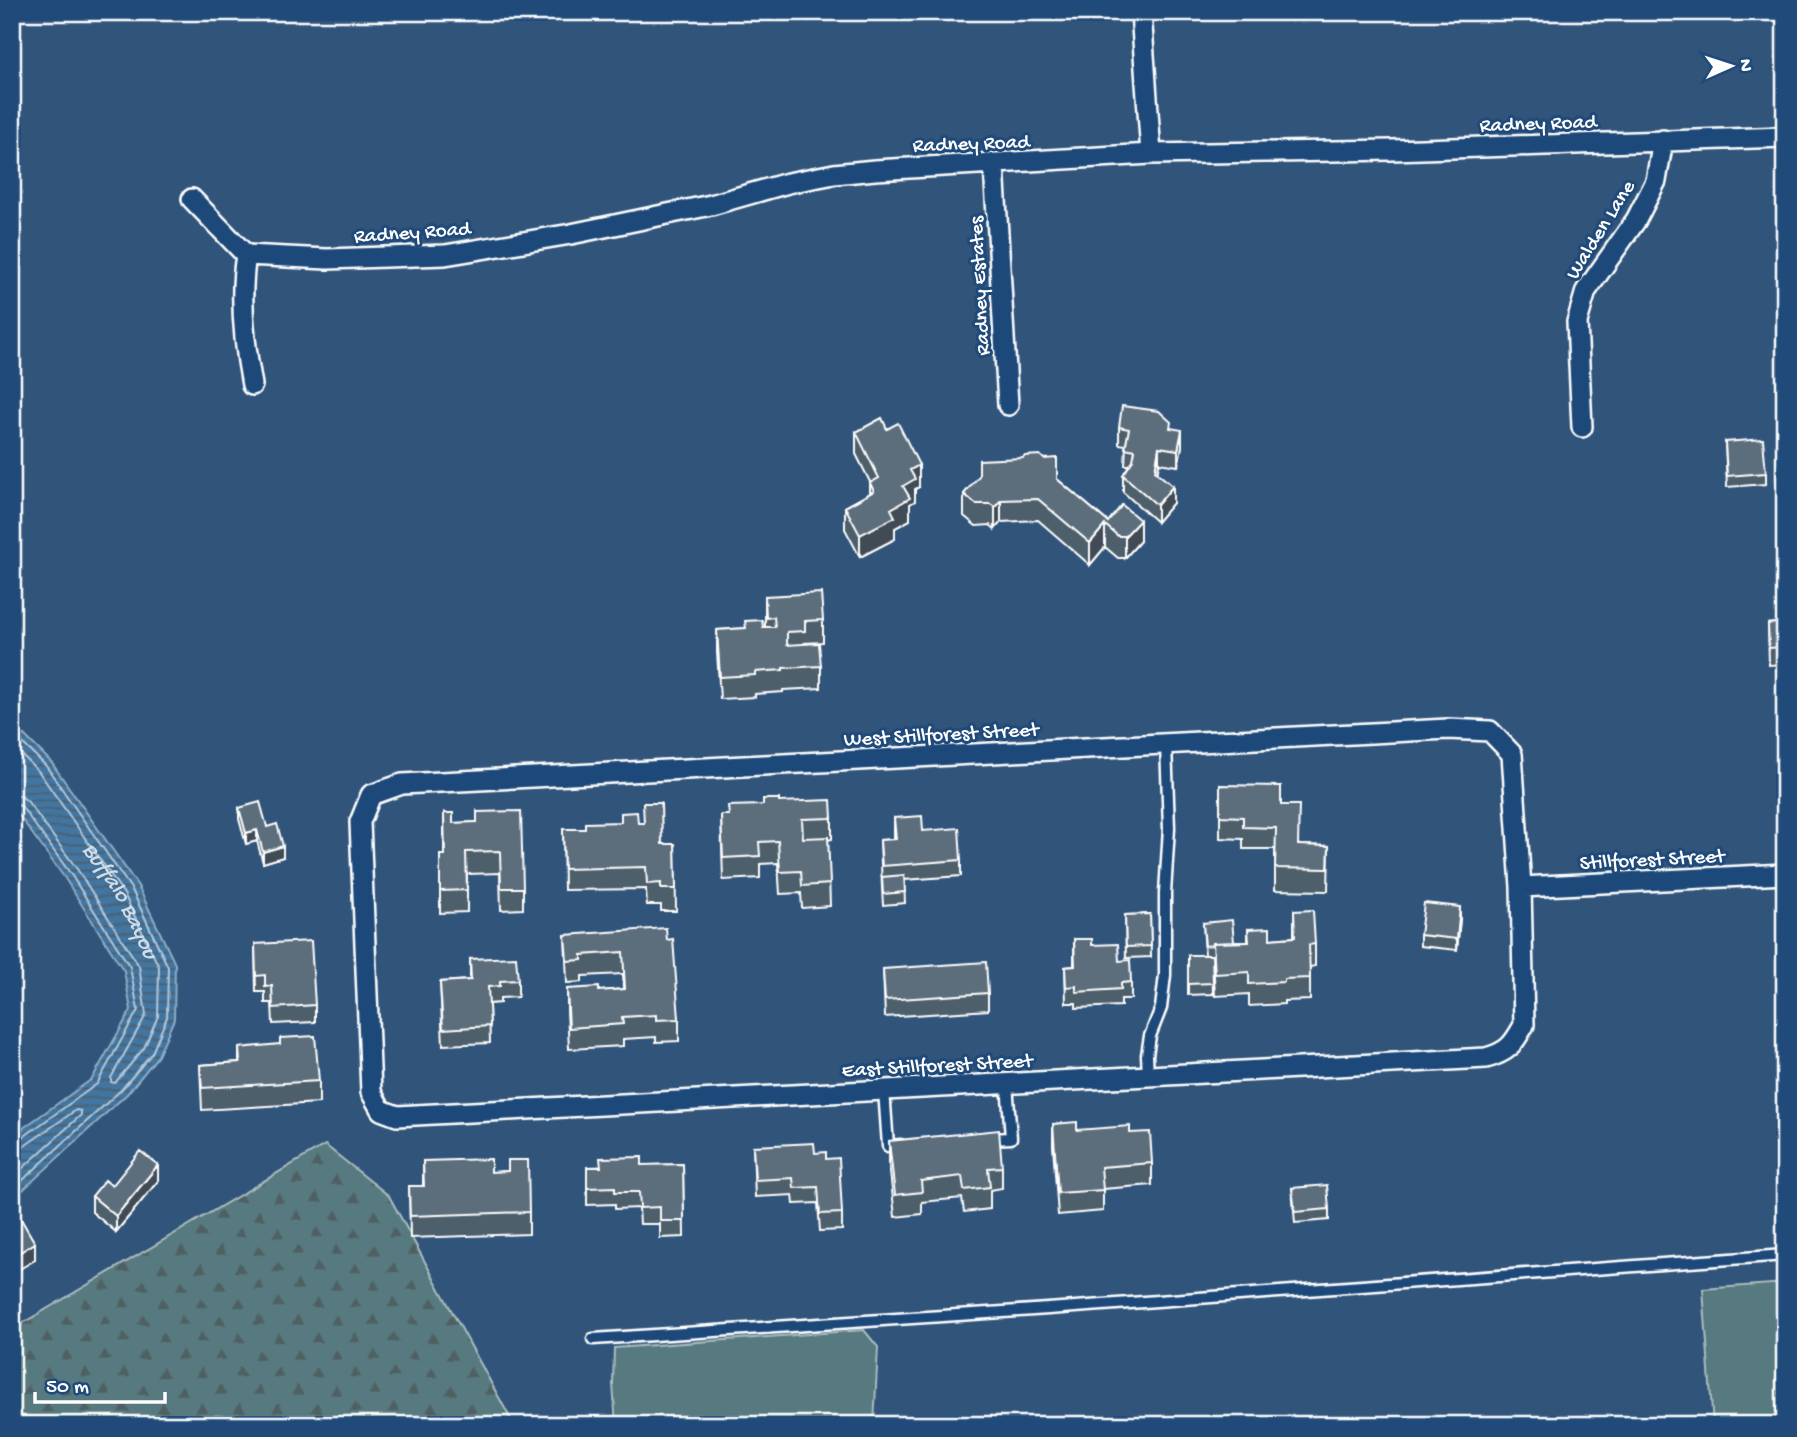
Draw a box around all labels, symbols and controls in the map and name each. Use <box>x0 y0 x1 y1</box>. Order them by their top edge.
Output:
north arrow <box>1696 32 1766 102</box>
text: N <box>1733 58 1756 72</box>
street label: Radney Road <box>1479 111 1599 140</box>
street label: Radney Road <box>912 131 1032 160</box>
street label: Walden Lane <box>1562 176 1643 285</box>
street label: Radney Estates <box>965 214 998 356</box>
street label: Radney Road <box>353 218 473 251</box>
street label: West Stillforest Street <box>843 719 1042 754</box>
water label: Buffalo Bayou <box>75 838 164 966</box>
street label: Stillforest Street <box>1579 845 1728 878</box>
street label: East Stillforest Street <box>841 1050 1036 1085</box>
scale bar <box>35 1360 164 1404</box>
text: 50 m <box>46 1376 89 1401</box>

